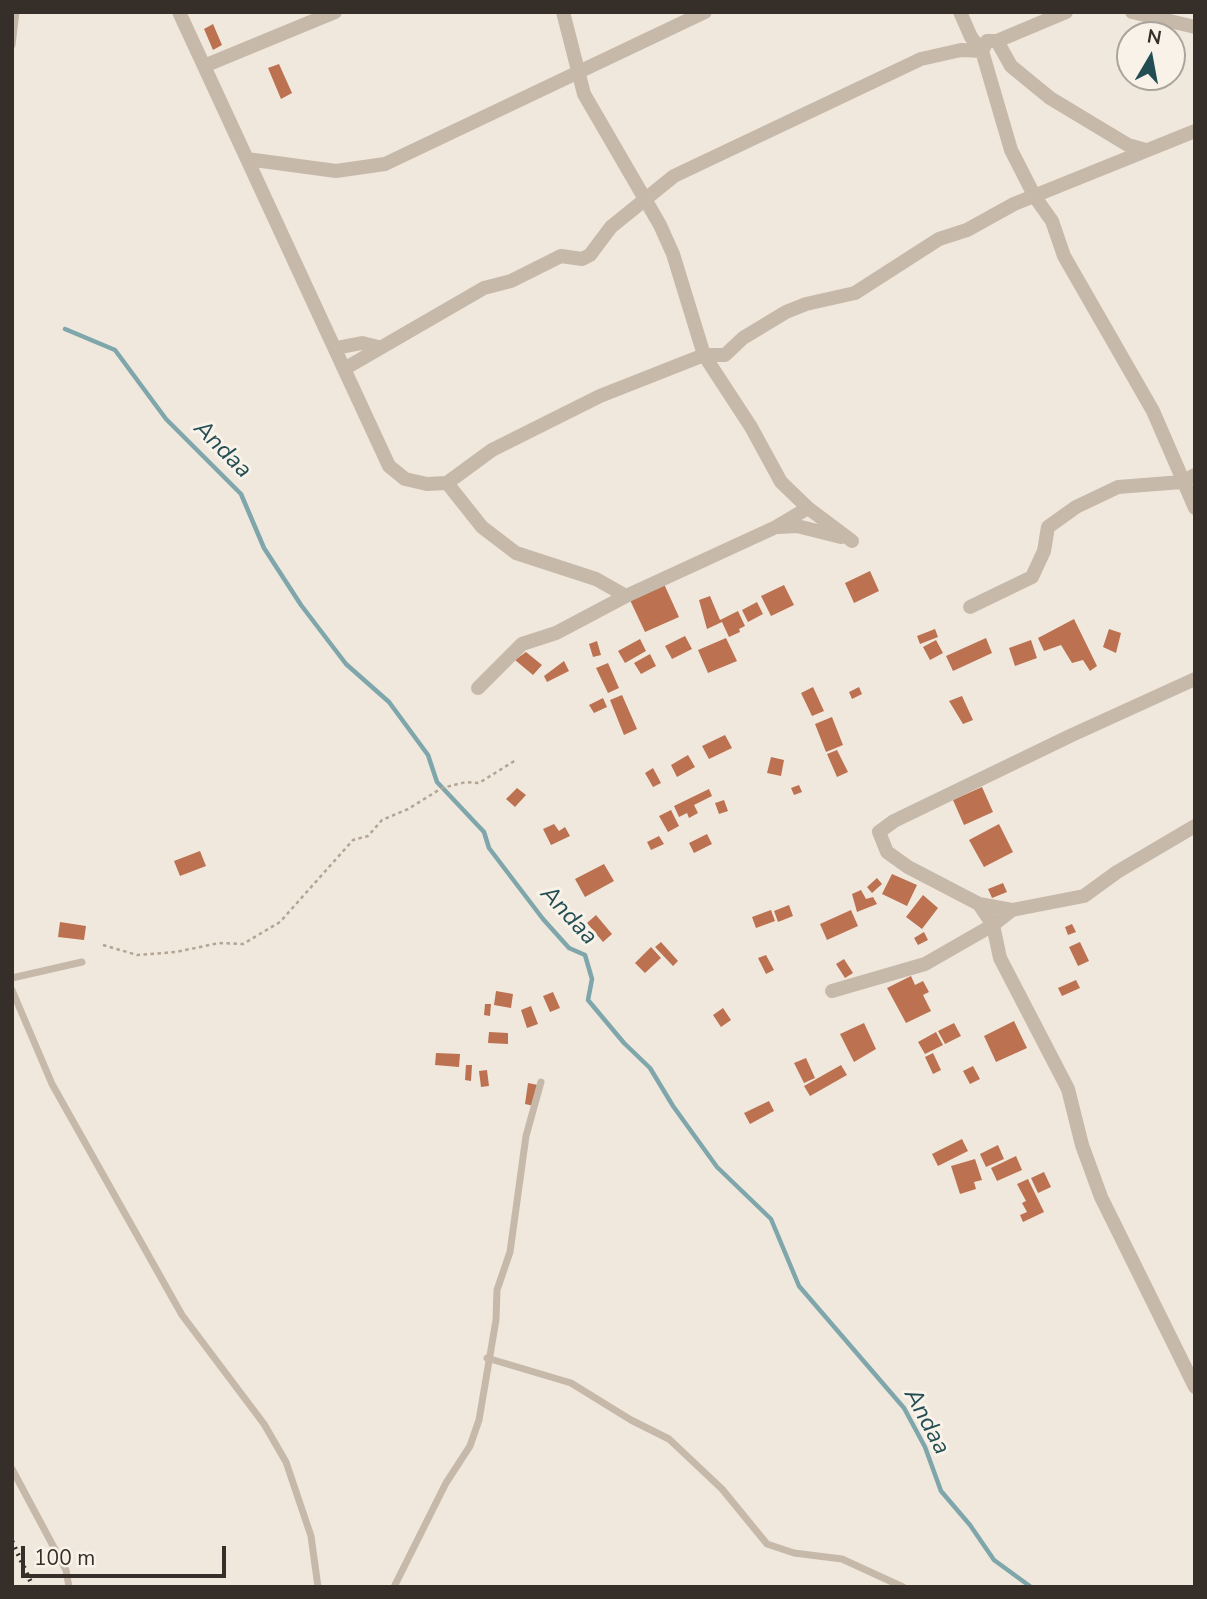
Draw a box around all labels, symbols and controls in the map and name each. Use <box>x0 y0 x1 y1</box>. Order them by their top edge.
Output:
north arrow <box>1116 21 1186 91</box>
text: N <box>1145 23 1164 51</box>
water label: Andaa <box>187 415 257 485</box>
water label: Andaa <box>533 880 603 952</box>
water label: Andaa <box>897 1384 955 1460</box>
scale bar <box>24 1532 229 1576</box>
text: 100 m <box>34 1544 95 1572</box>

